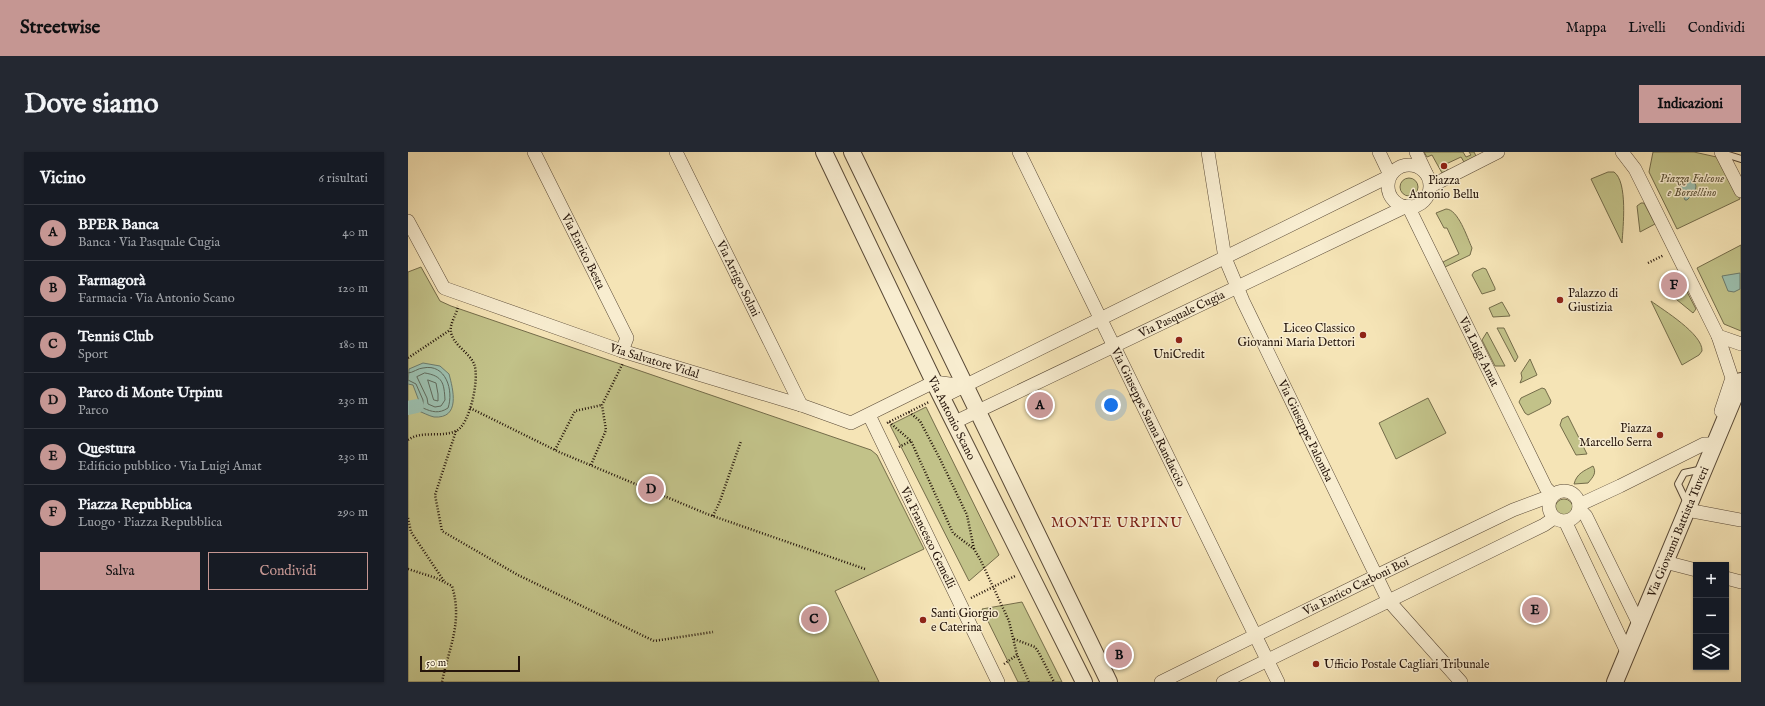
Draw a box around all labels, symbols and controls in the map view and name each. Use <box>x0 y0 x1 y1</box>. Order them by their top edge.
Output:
text: Streetwise <box>20 16 100 40</box>
text: Mappa <box>1566 19 1606 37</box>
text: Livelli <box>1628 19 1666 37</box>
text: Condividi <box>1688 19 1745 37</box>
button: Indicazioni <box>1639 85 1741 123</box>
text: Dove siamo <box>24 87 159 122</box>
marker: Piazza Antonio Bellu <box>1439 161 1449 171</box>
text: Vicino <box>40 168 86 189</box>
text: 6 risultati <box>319 170 368 187</box>
park label: Piazza Falcone e Borsellino <box>1660 171 1724 200</box>
place label: Piazza Antonio Bellu <box>1408 173 1479 202</box>
street label: Via Enrico Besta <box>558 210 609 292</box>
text: BPER Banca <box>78 215 159 234</box>
text: A <box>49 224 57 241</box>
text: 40 m <box>342 224 368 241</box>
text: Banca · Via Pasquale Cugia <box>78 234 220 251</box>
street label: Via Arrigo Solmi <box>712 237 763 319</box>
pin: F <box>1661 270 1687 300</box>
text: Farmagorà <box>78 271 145 290</box>
text: B <box>49 280 57 297</box>
text: 120 m <box>338 280 368 297</box>
place label: Palazzo di Giustizia <box>1568 286 1618 315</box>
street label: Via Pasquale Cugia <box>1135 287 1228 342</box>
text: Farmacia · Via Antonio Scano <box>78 290 235 307</box>
marker: Palazzo di Giustizia <box>1555 295 1565 305</box>
street label: Via Luigi Amat <box>1455 313 1502 389</box>
place label: Liceo Classico Giovanni Maria Dettori <box>1238 321 1356 350</box>
text: Tennis Club <box>78 327 154 346</box>
marker: Liceo Classico Giovanni Maria Dettori <box>1358 330 1368 340</box>
marker: UniCredit <box>1174 335 1184 345</box>
text: C <box>48 336 58 353</box>
text: 180 m <box>339 336 368 353</box>
street label: Via Salvatore Vidal <box>607 340 702 382</box>
street label: Via Giuseppe Sanna Randaccio <box>1107 344 1189 490</box>
text: Sport <box>78 346 108 363</box>
place label: UniCredit <box>1153 347 1205 362</box>
street label: Via Antonio Scano <box>924 373 979 463</box>
street label: Via Giuseppe Palomba <box>1274 377 1337 485</box>
text: Parco di Monte Urpinu <box>78 383 222 402</box>
pin: A <box>1027 390 1053 420</box>
text: D <box>48 392 58 409</box>
text: 230 m <box>338 392 368 409</box>
your location <box>1101 395 1121 415</box>
text: Parco <box>78 402 108 419</box>
place label: Piazza Marcello Serra <box>1579 421 1653 450</box>
marker: Piazza Marcello Serra <box>1655 430 1665 440</box>
text: Questura <box>78 439 135 458</box>
text: E <box>48 448 58 465</box>
text: 230 m <box>338 448 368 465</box>
text: Edificio pubblico · Via Luigi Amat <box>78 458 262 475</box>
street label: Via Giovanni Battista Tuveri <box>1644 464 1712 600</box>
pin: D <box>638 474 664 504</box>
street label: Via Francesco Gemelli <box>896 483 959 591</box>
text: Piazza Repubblica <box>78 495 192 514</box>
text: F <box>49 504 57 521</box>
text: 290 m <box>337 504 368 521</box>
text: Luogo · Piazza Repubblica <box>78 514 222 531</box>
district label: MONTE URPINU <box>1051 514 1183 532</box>
button: Salva <box>40 552 200 590</box>
button: Condividi <box>208 552 368 590</box>
street label: Via Enrico Carboni Boi <box>1299 554 1411 619</box>
map controls <box>1693 562 1729 670</box>
button: + <box>1693 562 1729 598</box>
pin: E <box>1522 595 1548 625</box>
button: − <box>1693 598 1729 634</box>
pin: C <box>801 604 827 634</box>
place label: Santi Giorgio e Caterina <box>931 606 999 635</box>
marker: Santi Giorgio e Caterina <box>918 615 928 625</box>
button: layers <box>1693 634 1729 670</box>
pin: B <box>1106 640 1132 670</box>
scale bar <box>420 654 520 673</box>
text: 50 m <box>426 656 446 670</box>
place label: Ufficio Postale Cagliari Tribunale <box>1324 657 1490 672</box>
marker: Ufficio Postale Cagliari Tribunale <box>1311 659 1321 669</box>

